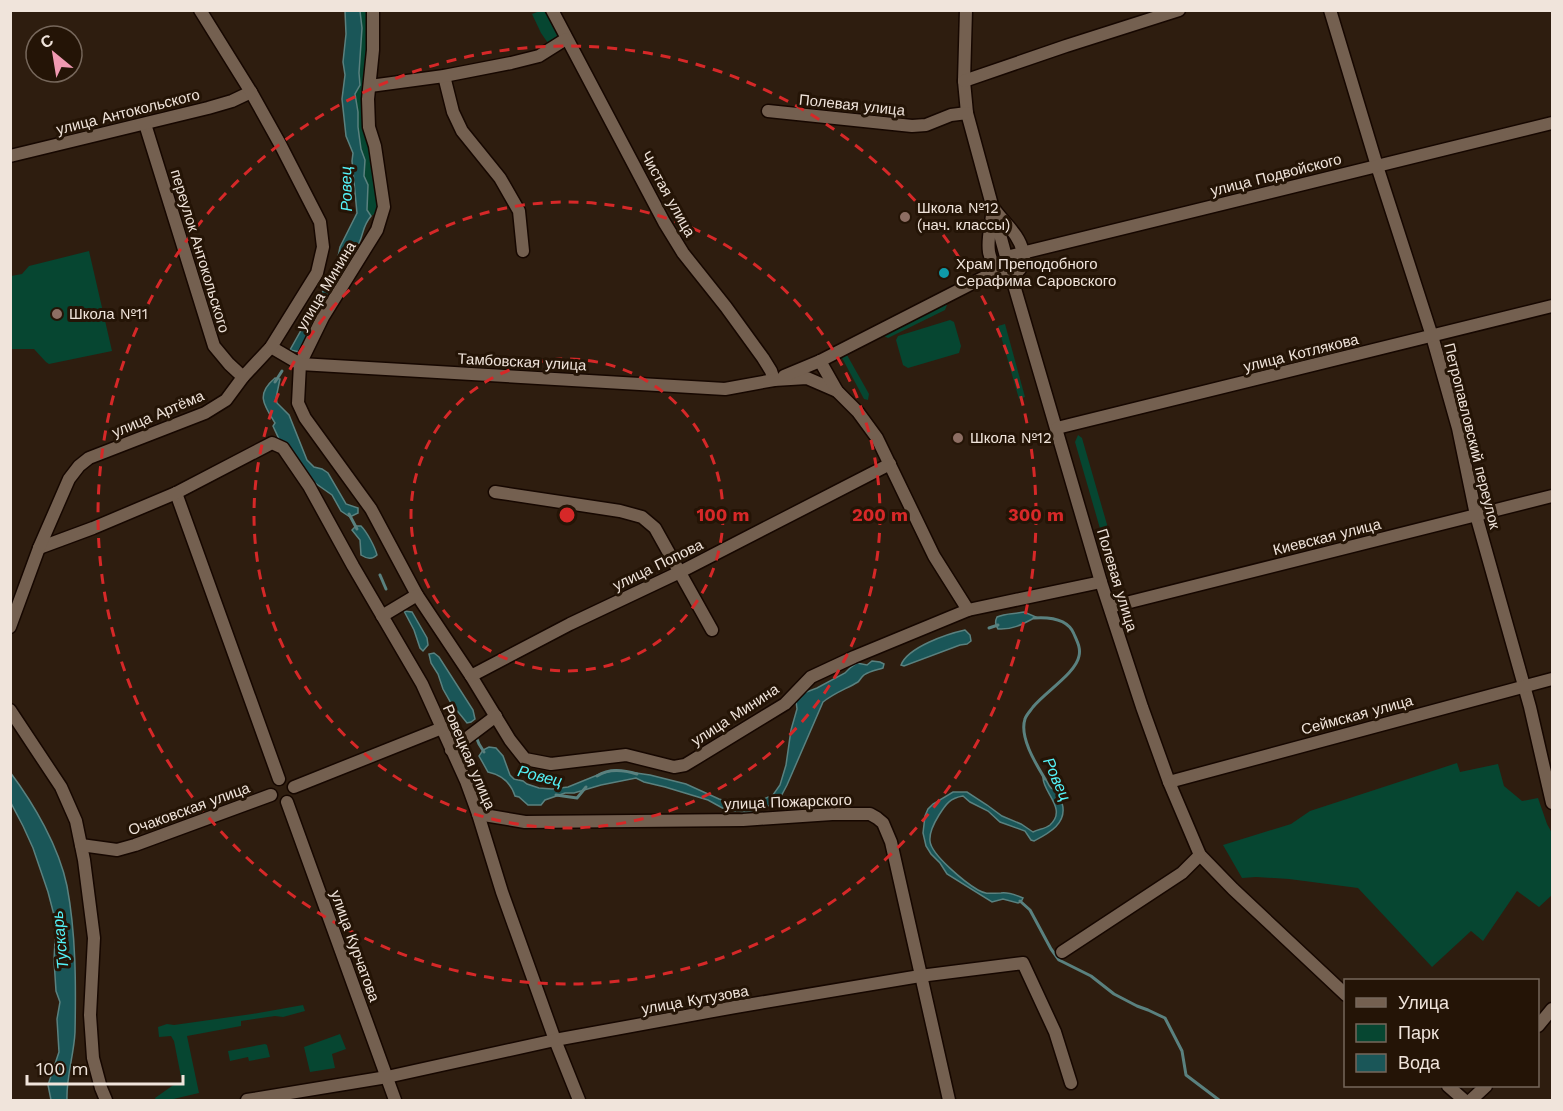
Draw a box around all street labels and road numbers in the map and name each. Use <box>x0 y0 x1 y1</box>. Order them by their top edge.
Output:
street label: улица Антокольского <box>54 85 202 139</box>
street label: Полевая улица <box>798 90 907 120</box>
street label: Чистая улица <box>637 148 699 241</box>
street label: улица Подвойского <box>1209 150 1343 200</box>
street label: переулок Антокольского <box>167 167 233 335</box>
street label: улица Минина <box>292 238 360 334</box>
street label: улица Котлякова <box>1242 330 1361 376</box>
street label: Петропавловский переулок <box>1440 341 1504 531</box>
street label: Тамбовская улица <box>457 350 587 374</box>
street label: улица Артёма <box>109 386 207 441</box>
street label: Киевская улица <box>1271 515 1383 559</box>
street label: Полевая улица <box>1093 526 1141 634</box>
street label: улица Попова <box>610 535 707 595</box>
street label: улица Минина <box>688 680 783 750</box>
street label: Сеймская улица <box>1299 691 1416 739</box>
street label: Ровецкая улица <box>439 702 499 813</box>
street label: Очаковская улица <box>126 778 253 839</box>
street label: улица Пожарского <box>724 791 852 813</box>
street label: улица Курчатова <box>326 888 384 1005</box>
street label: улица Кутузова <box>640 982 751 1018</box>

